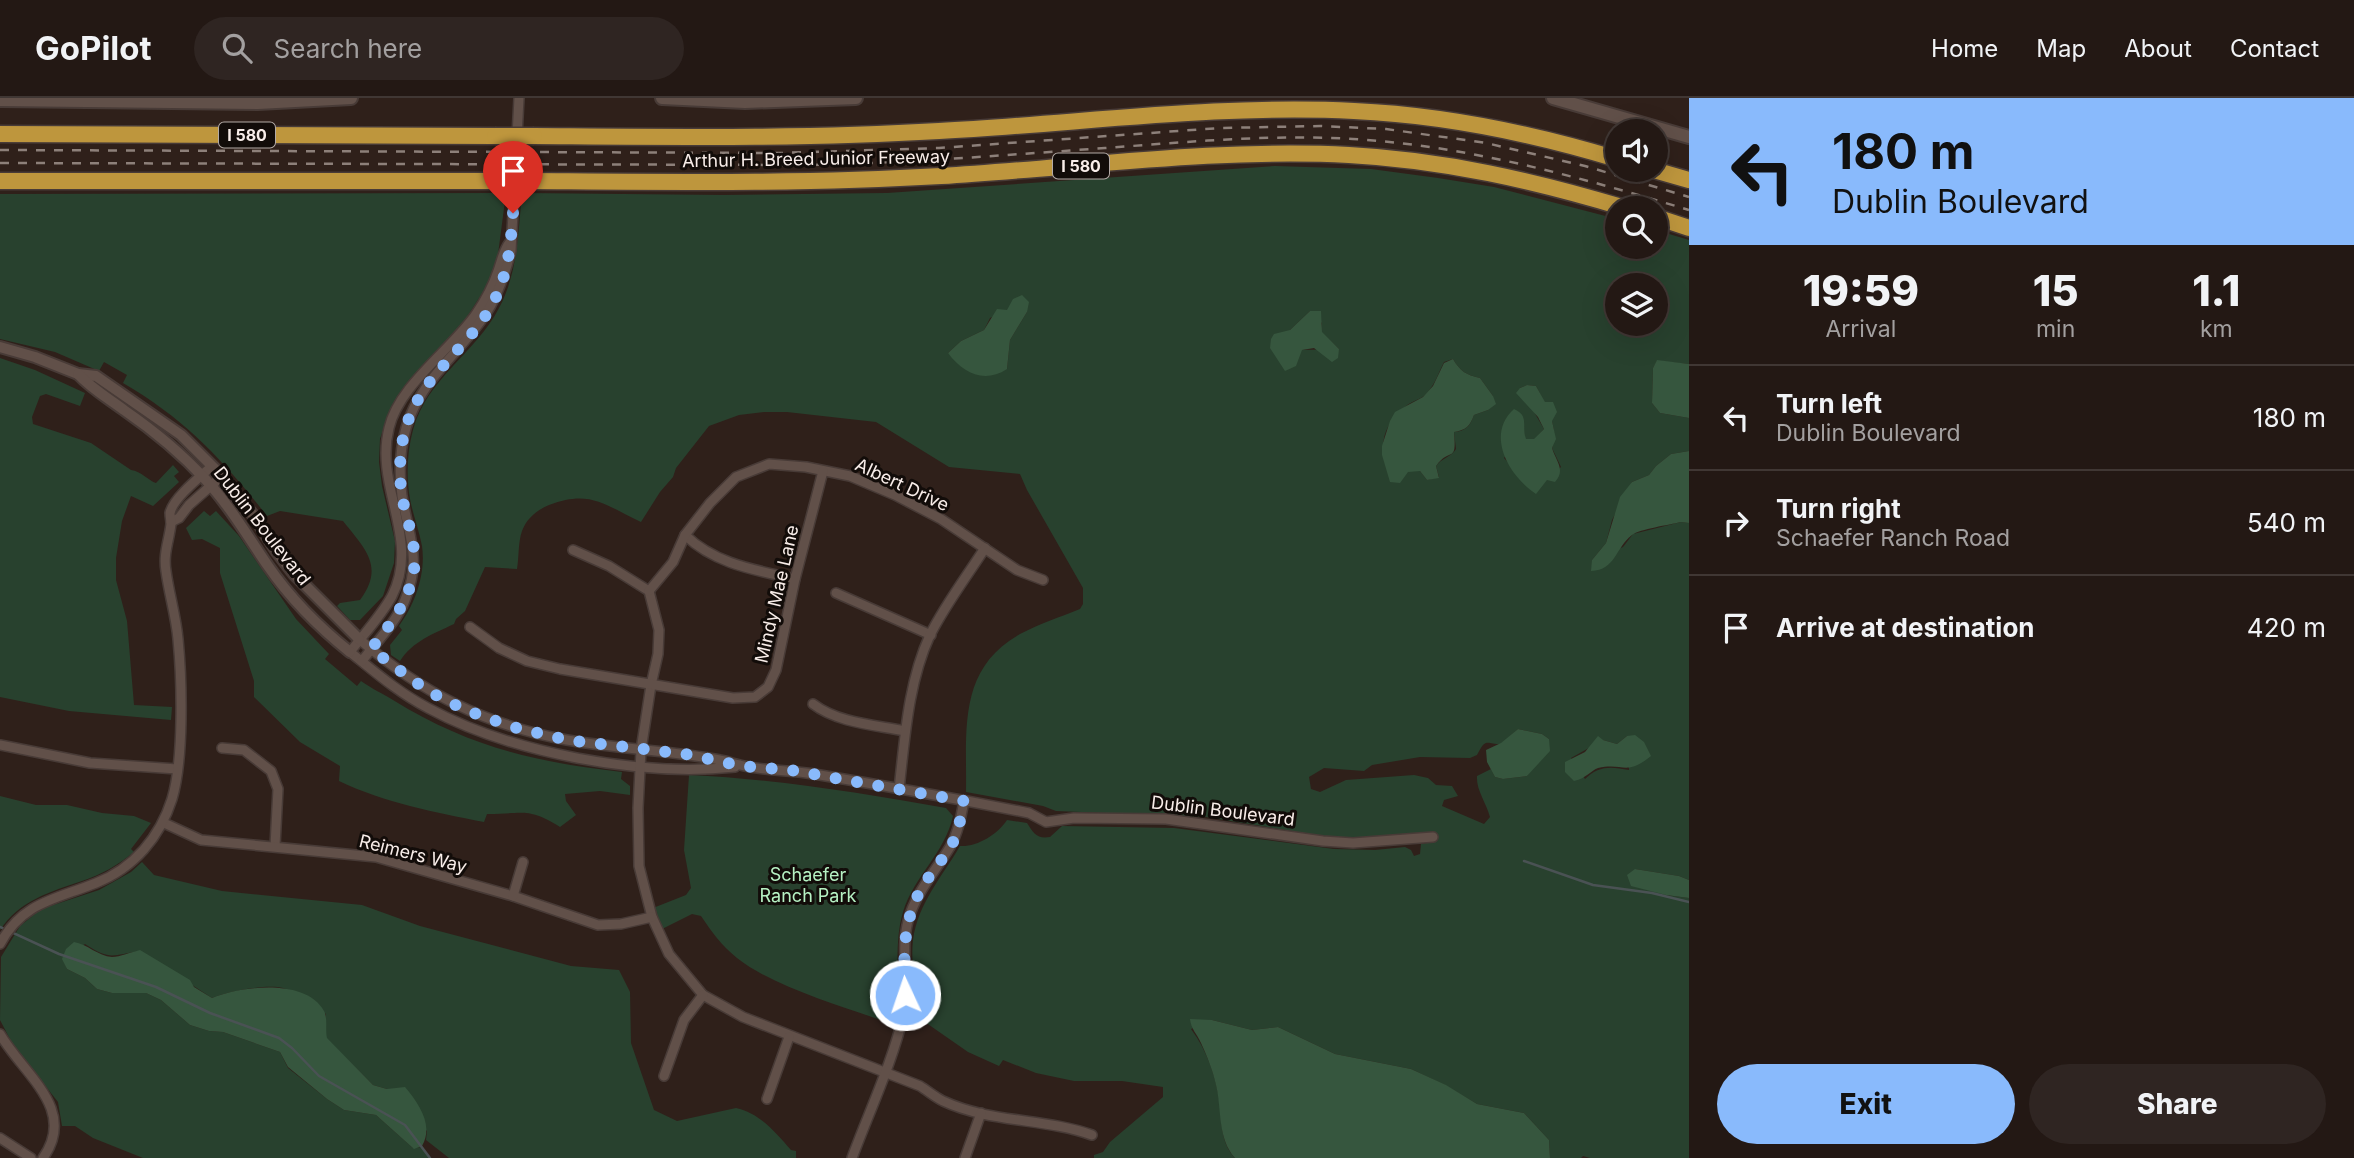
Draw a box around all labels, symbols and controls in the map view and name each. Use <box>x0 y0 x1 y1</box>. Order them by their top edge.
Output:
search box <box>194 17 684 80</box>
text: GoPilot <box>35 28 152 68</box>
icon: search <box>218 29 256 67</box>
text: Search here <box>274 33 422 64</box>
text: Home <box>1931 34 1998 63</box>
text: Map <box>2036 34 2086 63</box>
text: About <box>2124 34 2192 63</box>
text: Contact <box>2230 34 2319 63</box>
map controls <box>1605 119 1668 336</box>
button: sound <box>1605 119 1668 182</box>
road number: I 580 <box>219 122 275 148</box>
text: 180 m <box>1832 122 1974 181</box>
icon: left <box>1717 126 1808 217</box>
pin <box>483 141 543 213</box>
street label: Arthur H. Breed Junior Freeway <box>682 146 950 171</box>
icon: arrive <box>494 152 532 190</box>
road number: I 580 <box>1053 153 1109 178</box>
text: Dublin Boulevard <box>1832 182 2089 221</box>
button: search <box>1605 196 1668 259</box>
text: 19:59 <box>1803 265 1919 316</box>
text: 15 <box>2033 265 2079 316</box>
text: 1.1 <box>2192 265 2240 316</box>
button: layers <box>1605 273 1668 336</box>
text: Arrival <box>1825 315 1896 343</box>
text: min <box>2036 315 2075 343</box>
text: km <box>2200 315 2233 343</box>
text: Turn left <box>1776 388 1882 419</box>
icon: left <box>1717 399 1755 437</box>
text: 180 m <box>2253 402 2326 433</box>
text: Dublin Boulevard <box>1776 419 1961 447</box>
street label: Albert Drive <box>852 454 952 515</box>
street label: Dublin Boulevard <box>210 462 315 589</box>
text: Turn right <box>1776 493 1901 524</box>
icon: right <box>1717 504 1755 542</box>
text: 540 m <box>2247 507 2326 538</box>
street label: Mindy Mae Lane <box>750 523 803 665</box>
text: Schaefer Ranch Road <box>1776 524 2010 552</box>
icon: arrive <box>1717 609 1755 647</box>
text: Arrive at destination <box>1776 612 2035 643</box>
text: 420 m <box>2247 612 2326 643</box>
street label: Dublin Boulevard <box>1150 791 1296 830</box>
street label: Reimers Way <box>357 830 469 877</box>
park label: Schaefer Ranch Park <box>760 864 856 906</box>
position arrow <box>868 958 942 1032</box>
button: Exit <box>1717 1064 2015 1144</box>
button: Share <box>2029 1064 2326 1144</box>

